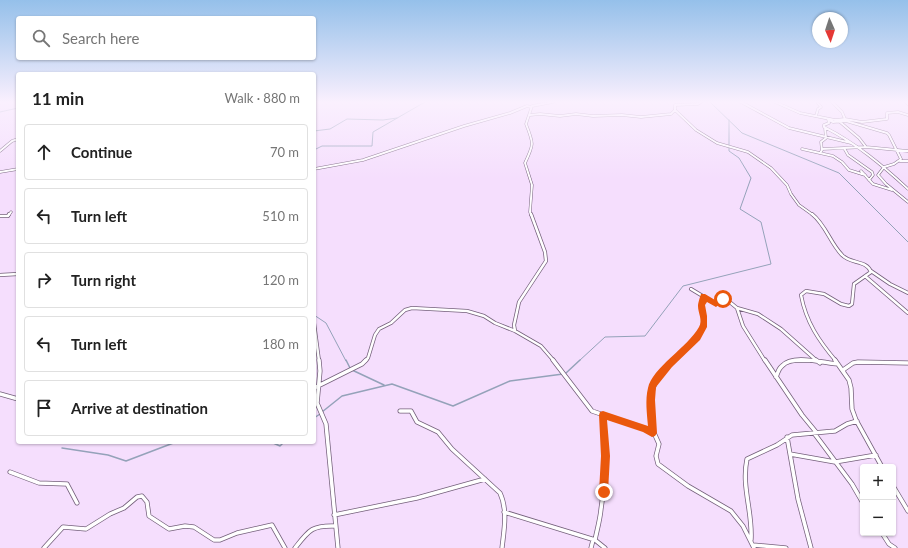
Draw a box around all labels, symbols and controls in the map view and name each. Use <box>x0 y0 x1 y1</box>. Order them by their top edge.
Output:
north arrow <box>812 12 848 48</box>
search box <box>16 16 316 60</box>
icon: search <box>30 27 52 49</box>
text: Search here <box>62 29 139 47</box>
text: 11 min <box>32 88 84 109</box>
text: Walk · 880 m <box>224 90 300 106</box>
icon: ahead <box>33 141 55 163</box>
text: Continue <box>71 143 132 161</box>
text: 70 m <box>270 144 299 160</box>
icon: left <box>33 205 55 227</box>
text: Turn left <box>71 207 127 225</box>
text: 510 m <box>262 208 299 224</box>
icon: right <box>33 269 55 291</box>
text: Turn right <box>71 271 136 289</box>
text: 120 m <box>262 272 299 288</box>
route start <box>714 290 732 308</box>
icon: left <box>33 333 55 355</box>
text: Turn left <box>71 335 127 353</box>
text: 180 m <box>262 336 299 352</box>
icon: arrive <box>33 397 55 419</box>
text: Arrive at destination <box>71 399 208 417</box>
map controls <box>860 464 896 536</box>
button: + <box>860 464 896 500</box>
route end <box>595 483 613 501</box>
button: − <box>860 500 896 536</box>

